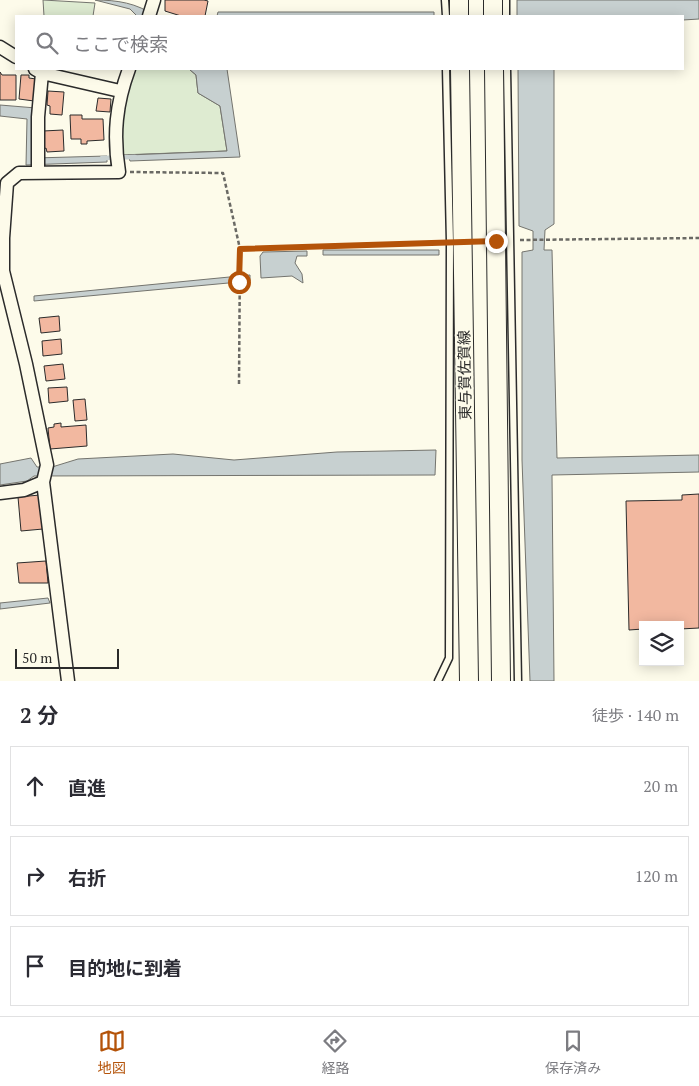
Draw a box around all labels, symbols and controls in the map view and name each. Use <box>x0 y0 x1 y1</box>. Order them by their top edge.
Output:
search box <box>15 15 684 70</box>
icon: search <box>33 29 61 57</box>
text: ここで検索 <box>73 31 168 56</box>
route end <box>485 230 508 253</box>
route start <box>228 271 251 294</box>
street label: 東与賀佐賀線 <box>453 330 475 420</box>
map controls <box>639 621 684 666</box>
button: layers <box>639 621 684 666</box>
scale bar <box>15 646 119 669</box>
text: 50 m <box>22 648 52 667</box>
text: 2 分 <box>20 701 59 729</box>
text: 徒歩 · 140 m <box>592 704 679 726</box>
icon: ahead <box>21 772 49 800</box>
text: 直進 <box>68 775 106 800</box>
text: 20 m <box>643 775 678 797</box>
icon: right <box>21 862 49 890</box>
text: 右折 <box>68 865 106 890</box>
text: 120 m <box>635 865 678 887</box>
icon: arrive <box>21 952 49 980</box>
text: 目的地に到着 <box>68 955 182 980</box>
tab: 地図 <box>98 1027 126 1077</box>
tab: 経路 <box>321 1027 349 1077</box>
tab: 保存済み <box>545 1027 601 1077</box>

